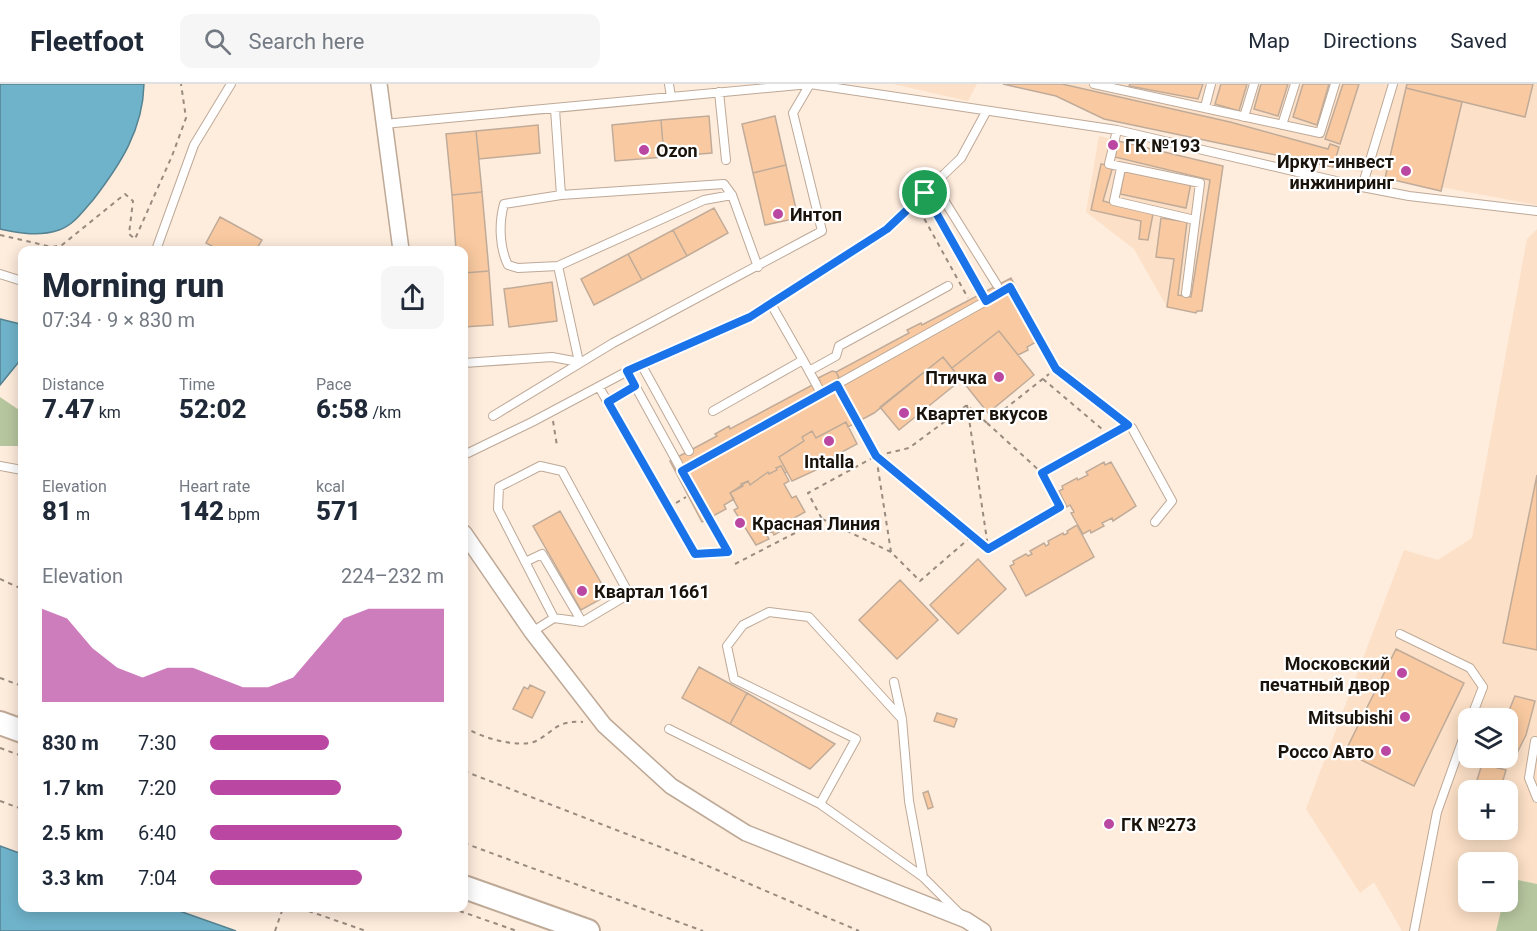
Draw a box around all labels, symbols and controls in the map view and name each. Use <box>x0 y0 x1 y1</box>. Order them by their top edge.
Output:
search box <box>180 14 600 68</box>
text: Fleetfoot <box>30 25 144 58</box>
icon: search <box>201 25 234 58</box>
text: Search here <box>249 29 364 54</box>
text: Map <box>1248 29 1290 53</box>
text: Directions <box>1323 29 1417 53</box>
text: Saved <box>1450 29 1507 53</box>
place label: ГК №193 <box>1125 135 1200 156</box>
marker: ГК №193 <box>1106 138 1120 152</box>
place label: Ozon <box>656 140 698 161</box>
marker: Ozon <box>637 143 651 157</box>
place label: Иркут-инвест инжиниринг <box>1277 151 1394 193</box>
marker: Иркут-инвест инжиниринг <box>1399 164 1413 178</box>
pin <box>899 167 950 218</box>
icon: arrive <box>908 176 941 209</box>
place label: Интоп <box>790 204 842 225</box>
marker: Интоп <box>771 207 785 221</box>
text: Morning run <box>42 266 224 305</box>
button: share <box>381 266 444 329</box>
text: 07:34 · 9 × 830 m <box>42 308 195 332</box>
place label: Птичка <box>925 367 987 388</box>
marker: Птичка <box>992 370 1006 384</box>
text: Distance <box>42 375 104 394</box>
text: Time <box>179 375 215 394</box>
text: Pace <box>316 375 352 394</box>
text: 7.47 <box>42 394 95 424</box>
text: 52:02 <box>179 394 247 424</box>
text: 6:58 <box>316 394 369 424</box>
text: km <box>95 403 121 422</box>
text: /km <box>369 403 401 422</box>
place label: Квартет вкусов <box>916 403 1048 424</box>
marker: Квартет вкусов <box>897 406 911 420</box>
marker: Intalla <box>822 434 836 448</box>
place label: Intalla <box>804 451 854 472</box>
text: Elevation <box>42 477 107 496</box>
text: Heart rate <box>179 477 250 496</box>
text: kcal <box>316 477 345 496</box>
text: 81 <box>42 496 72 526</box>
text: 142 <box>179 496 224 526</box>
text: 571 <box>316 496 361 526</box>
text: m <box>72 505 90 524</box>
text: bpm <box>224 505 260 524</box>
place label: Красная Линия <box>752 513 880 534</box>
marker: Красная Линия <box>733 516 747 530</box>
text: Elevation <box>42 564 123 588</box>
text: 224–232 m <box>341 564 444 588</box>
place label: Квартал 1661 <box>594 581 710 602</box>
marker: Квартал 1661 <box>575 584 589 598</box>
place label: Московский печатный двор <box>1260 653 1390 695</box>
marker: Московский печатный двор <box>1395 666 1409 680</box>
place label: Mitsubishi <box>1308 707 1393 728</box>
map controls <box>1458 708 1518 912</box>
button: layers <box>1458 708 1518 768</box>
marker: Mitsubishi <box>1398 710 1412 724</box>
text: 830 m <box>42 731 99 755</box>
text: 7:30 <box>138 731 177 755</box>
place label: Россо Авто <box>1278 741 1374 762</box>
marker: Россо Авто <box>1379 744 1393 758</box>
text: 1.7 km <box>42 776 104 800</box>
text: 7:20 <box>138 776 177 800</box>
button: + <box>1458 780 1518 840</box>
place label: ГК №273 <box>1121 814 1196 835</box>
marker: ГК №273 <box>1102 817 1116 831</box>
text: 2.5 km <box>42 821 104 845</box>
text: 6:40 <box>138 821 177 845</box>
button: − <box>1458 852 1518 912</box>
text: 3.3 km <box>42 866 104 890</box>
text: 7:04 <box>138 866 177 890</box>

